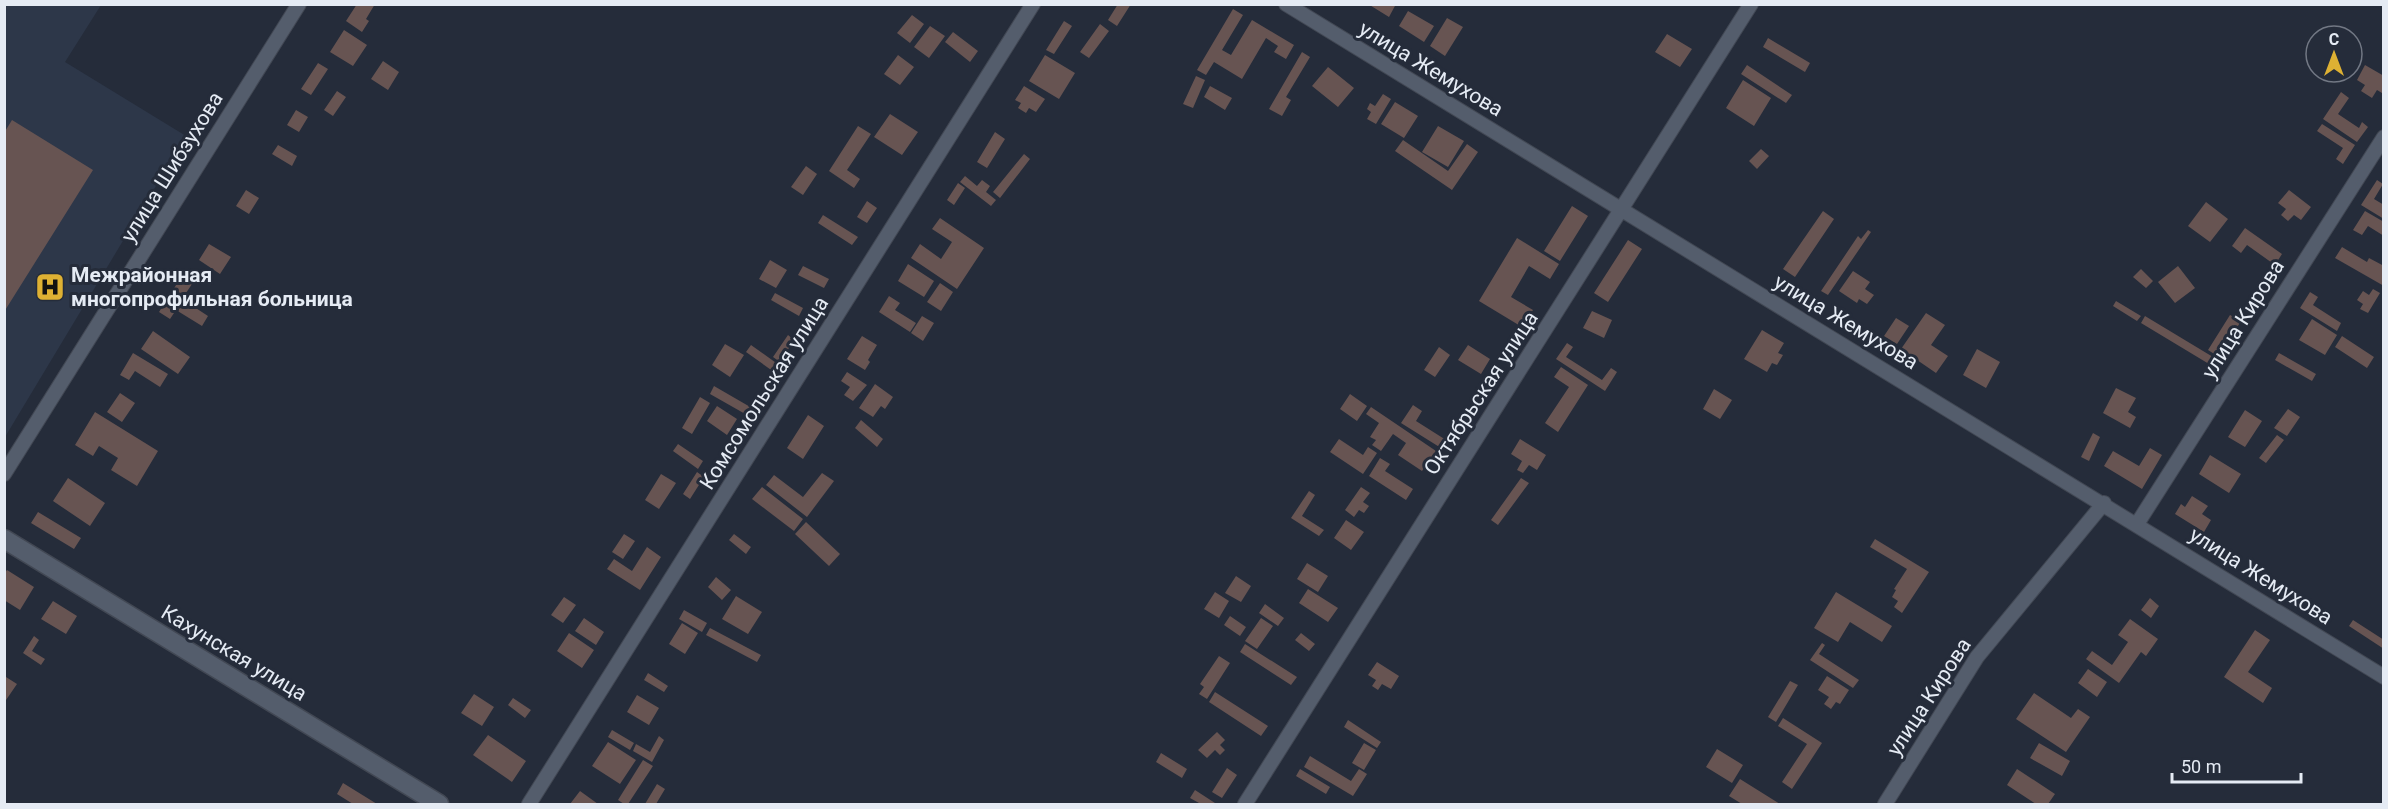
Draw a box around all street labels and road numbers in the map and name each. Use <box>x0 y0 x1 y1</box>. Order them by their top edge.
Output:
street label: улица Жемухова <box>1355 17 1507 121</box>
street label: улица Шибзухова <box>116 87 228 247</box>
street label: улица Кирова <box>2197 255 2289 383</box>
street label: улица Жемухова <box>1770 270 1922 374</box>
street label: Комсомольская улица <box>695 292 833 494</box>
street label: Октябрьская улица <box>1419 307 1543 479</box>
street label: улица Жемухова <box>2185 522 2337 630</box>
street label: Кахунская улица <box>157 600 311 706</box>
street label: улица Кирова <box>1882 634 1976 760</box>

